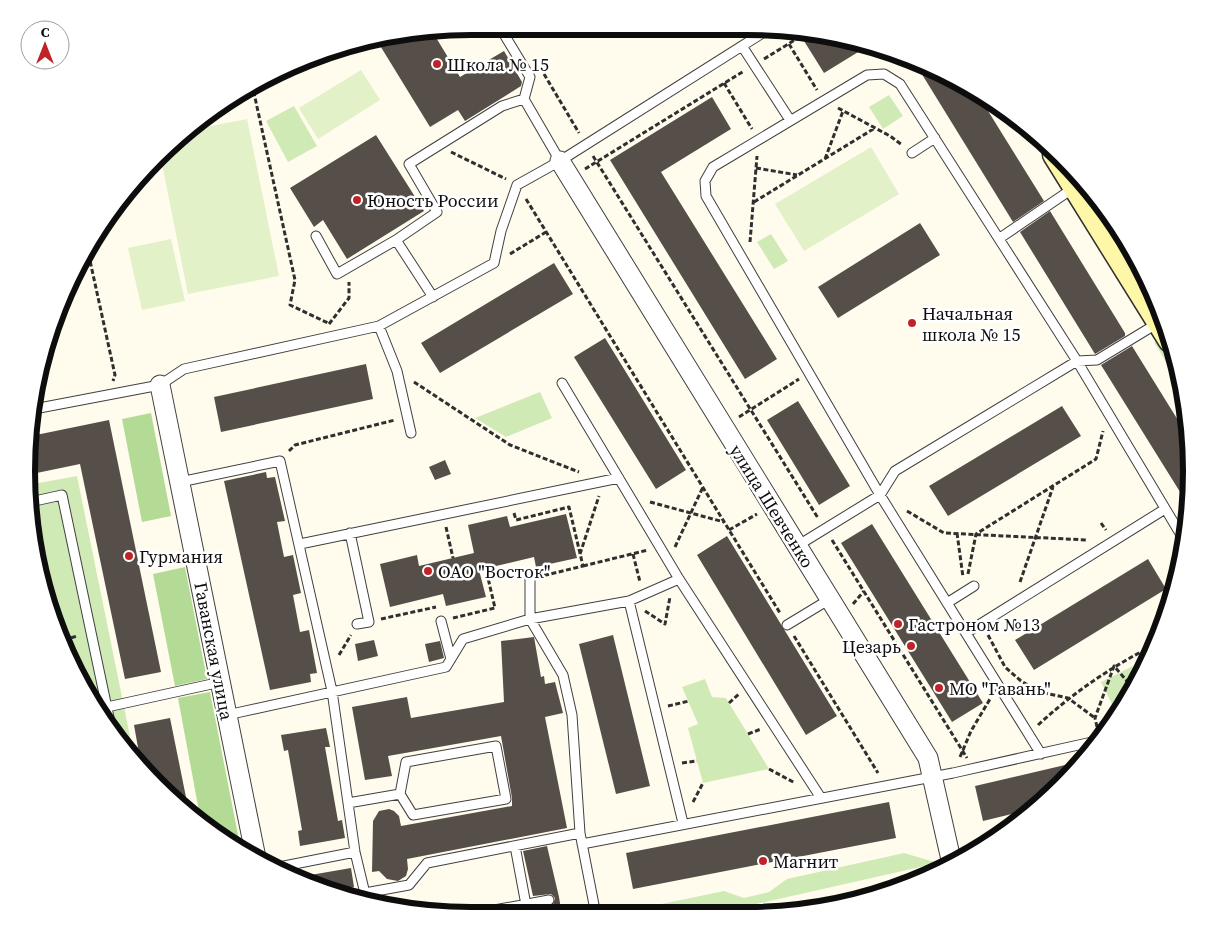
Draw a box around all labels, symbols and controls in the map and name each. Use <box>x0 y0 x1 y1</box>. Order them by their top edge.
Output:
north arrow <box>20 20 70 70</box>
text: С <box>41 22 50 42</box>
place label: Школа № 15 <box>447 52 549 77</box>
marker: Школа № 15 <box>431 58 443 70</box>
place label: Юность России <box>367 188 499 213</box>
marker: Юность России <box>351 194 363 206</box>
place label: Начальная школа № 15 <box>922 301 1021 347</box>
marker: Начальная школа № 15 <box>906 317 918 329</box>
street label: улица Шевченко <box>724 439 820 573</box>
place label: Гурмания <box>139 544 223 569</box>
marker: Гурмания <box>123 550 135 562</box>
place label: ОАО "Восток" <box>438 559 550 584</box>
marker: ОАО "Восток" <box>422 565 434 577</box>
street label: Гаванская улица <box>188 580 240 723</box>
place label: Гастроном №13 <box>908 612 1040 637</box>
marker: Гастроном №13 <box>892 618 904 630</box>
place label: Цезарь <box>842 634 901 659</box>
marker: Цезарь <box>905 640 917 652</box>
place label: МО "Гавань" <box>949 676 1051 701</box>
marker: МО "Гавань" <box>933 682 945 694</box>
place label: Магнит <box>773 849 839 874</box>
marker: Магнит <box>757 855 769 867</box>

